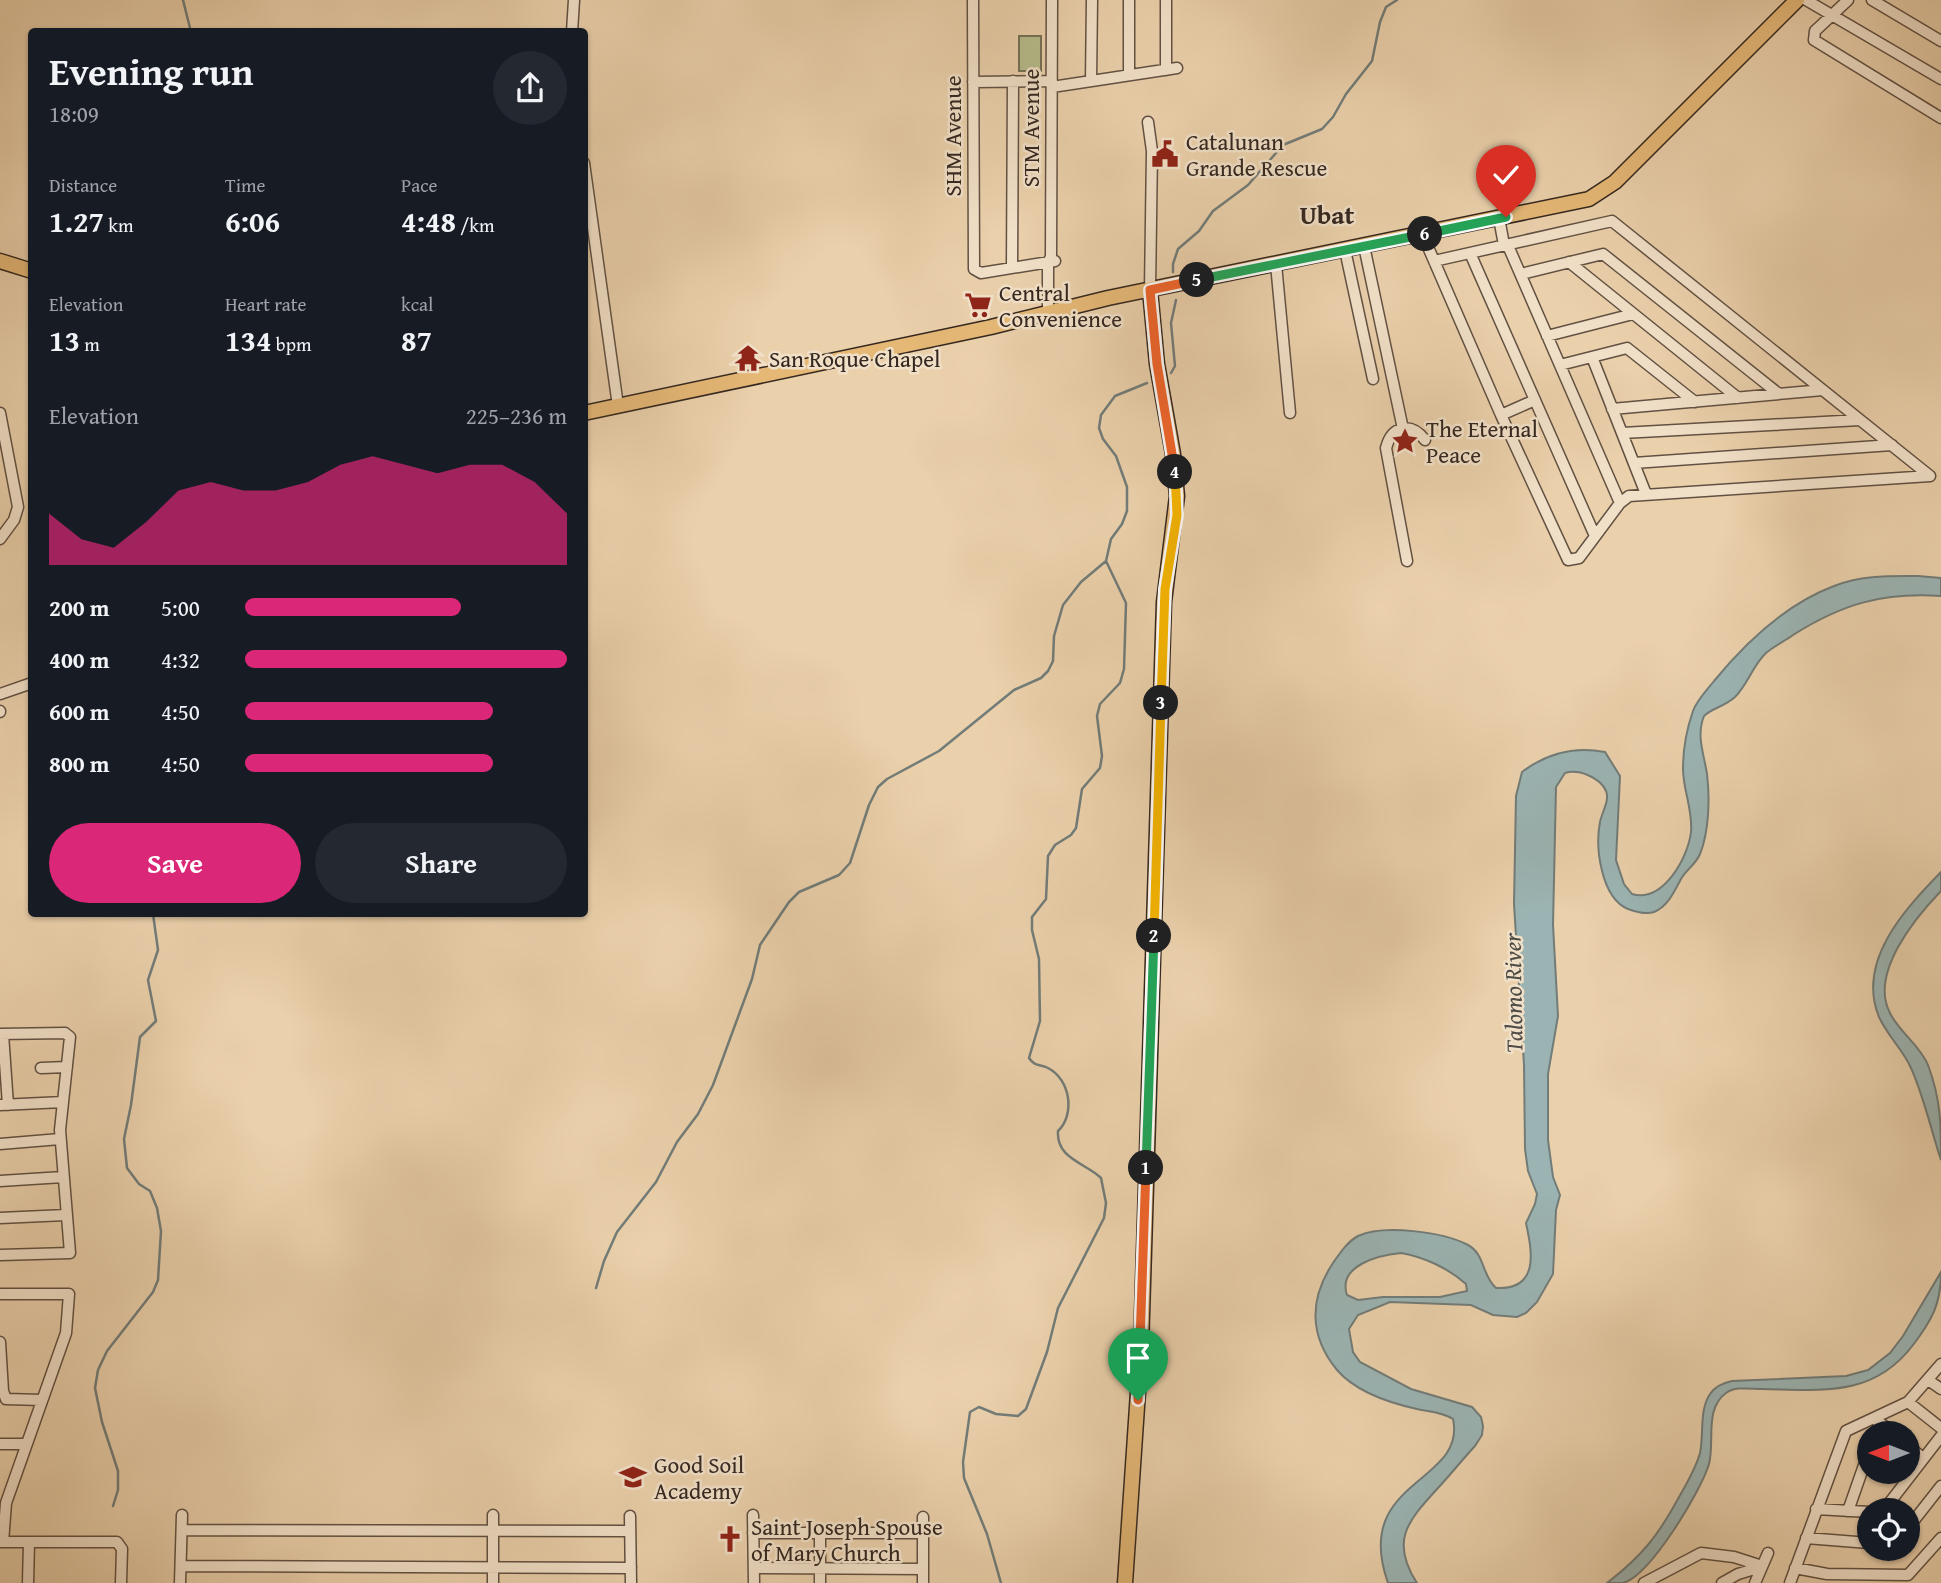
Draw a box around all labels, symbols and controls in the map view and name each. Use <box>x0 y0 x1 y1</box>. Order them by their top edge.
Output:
text: Evening run <box>49 43 253 99</box>
button: share <box>493 51 567 125</box>
street label: STM Avenue <box>1014 69 1047 187</box>
street label: SHM Avenue <box>936 75 969 197</box>
text: 18:09 <box>49 97 99 130</box>
place label: Catalunan Grande Rescue <box>1186 125 1327 184</box>
public building icon: Catalunan Grande Rescue <box>1150 139 1180 169</box>
pin <box>1476 145 1536 217</box>
icon: check <box>1487 156 1525 194</box>
text: Distance <box>49 171 117 199</box>
text: Time <box>225 171 265 199</box>
text: Pace <box>401 171 438 199</box>
district label: Ubat <box>1300 195 1355 234</box>
text: 1.27 <box>49 199 104 243</box>
text: 6:06 <box>225 199 280 243</box>
text: 4:48 <box>401 199 456 243</box>
text: km <box>104 211 133 239</box>
text: /km <box>456 211 494 239</box>
pin: 6 <box>1408 216 1442 252</box>
text: 6 <box>1420 219 1429 247</box>
pin: 5 <box>1180 262 1214 298</box>
text: 5 <box>1192 265 1201 293</box>
place label: Central Convenience <box>999 276 1122 335</box>
text: Elevation <box>49 290 123 318</box>
text: Heart rate <box>225 290 306 318</box>
text: kcal <box>401 290 433 318</box>
supermarket icon: Central Convenience <box>963 290 993 320</box>
text: 13 <box>49 318 80 362</box>
text: 134 <box>225 318 272 362</box>
text: 87 <box>401 318 432 362</box>
text: m <box>80 330 100 358</box>
text: bpm <box>272 330 311 358</box>
place label: San Roque Chapel <box>769 342 940 375</box>
temple icon: San Roque Chapel <box>733 343 763 373</box>
text: Elevation <box>49 399 139 432</box>
text: 225–236 m <box>466 399 567 432</box>
place label: The Eternal Peace <box>1426 412 1538 471</box>
place icon: The Eternal Peace <box>1390 426 1420 456</box>
pin: 4 <box>1158 454 1192 490</box>
text: 4 <box>1170 457 1179 485</box>
text: 200 m <box>49 591 110 624</box>
text: 5:00 <box>161 591 200 624</box>
text: 400 m <box>49 643 110 676</box>
text: 4:32 <box>161 643 200 676</box>
pin: 3 <box>1144 686 1178 720</box>
text: 3 <box>1156 688 1165 716</box>
text: 600 m <box>49 695 110 728</box>
text: 4:50 <box>161 695 200 728</box>
text: 800 m <box>49 747 110 780</box>
text: 4:50 <box>161 747 200 780</box>
button: Save <box>49 823 301 903</box>
button: Share <box>315 823 567 903</box>
pin: 2 <box>1136 918 1172 954</box>
text: 2 <box>1149 921 1158 949</box>
water label: Talomo River <box>1494 932 1532 1053</box>
pin: 1 <box>1128 1150 1164 1186</box>
text: 1 <box>1141 1153 1150 1181</box>
pin <box>1108 1328 1168 1400</box>
icon: arrive <box>1119 1339 1157 1377</box>
north arrow <box>1857 1421 1920 1484</box>
map controls <box>1857 1421 1920 1561</box>
place label: Good Soil Academy <box>654 1448 744 1507</box>
school or university icon: Good Soil Academy <box>618 1462 648 1492</box>
button: locate <box>1857 1498 1920 1561</box>
place label: Saint Joseph Spouse of Mary Church <box>751 1510 943 1569</box>
church icon: Saint Joseph Spouse of Mary Church <box>715 1524 745 1554</box>

